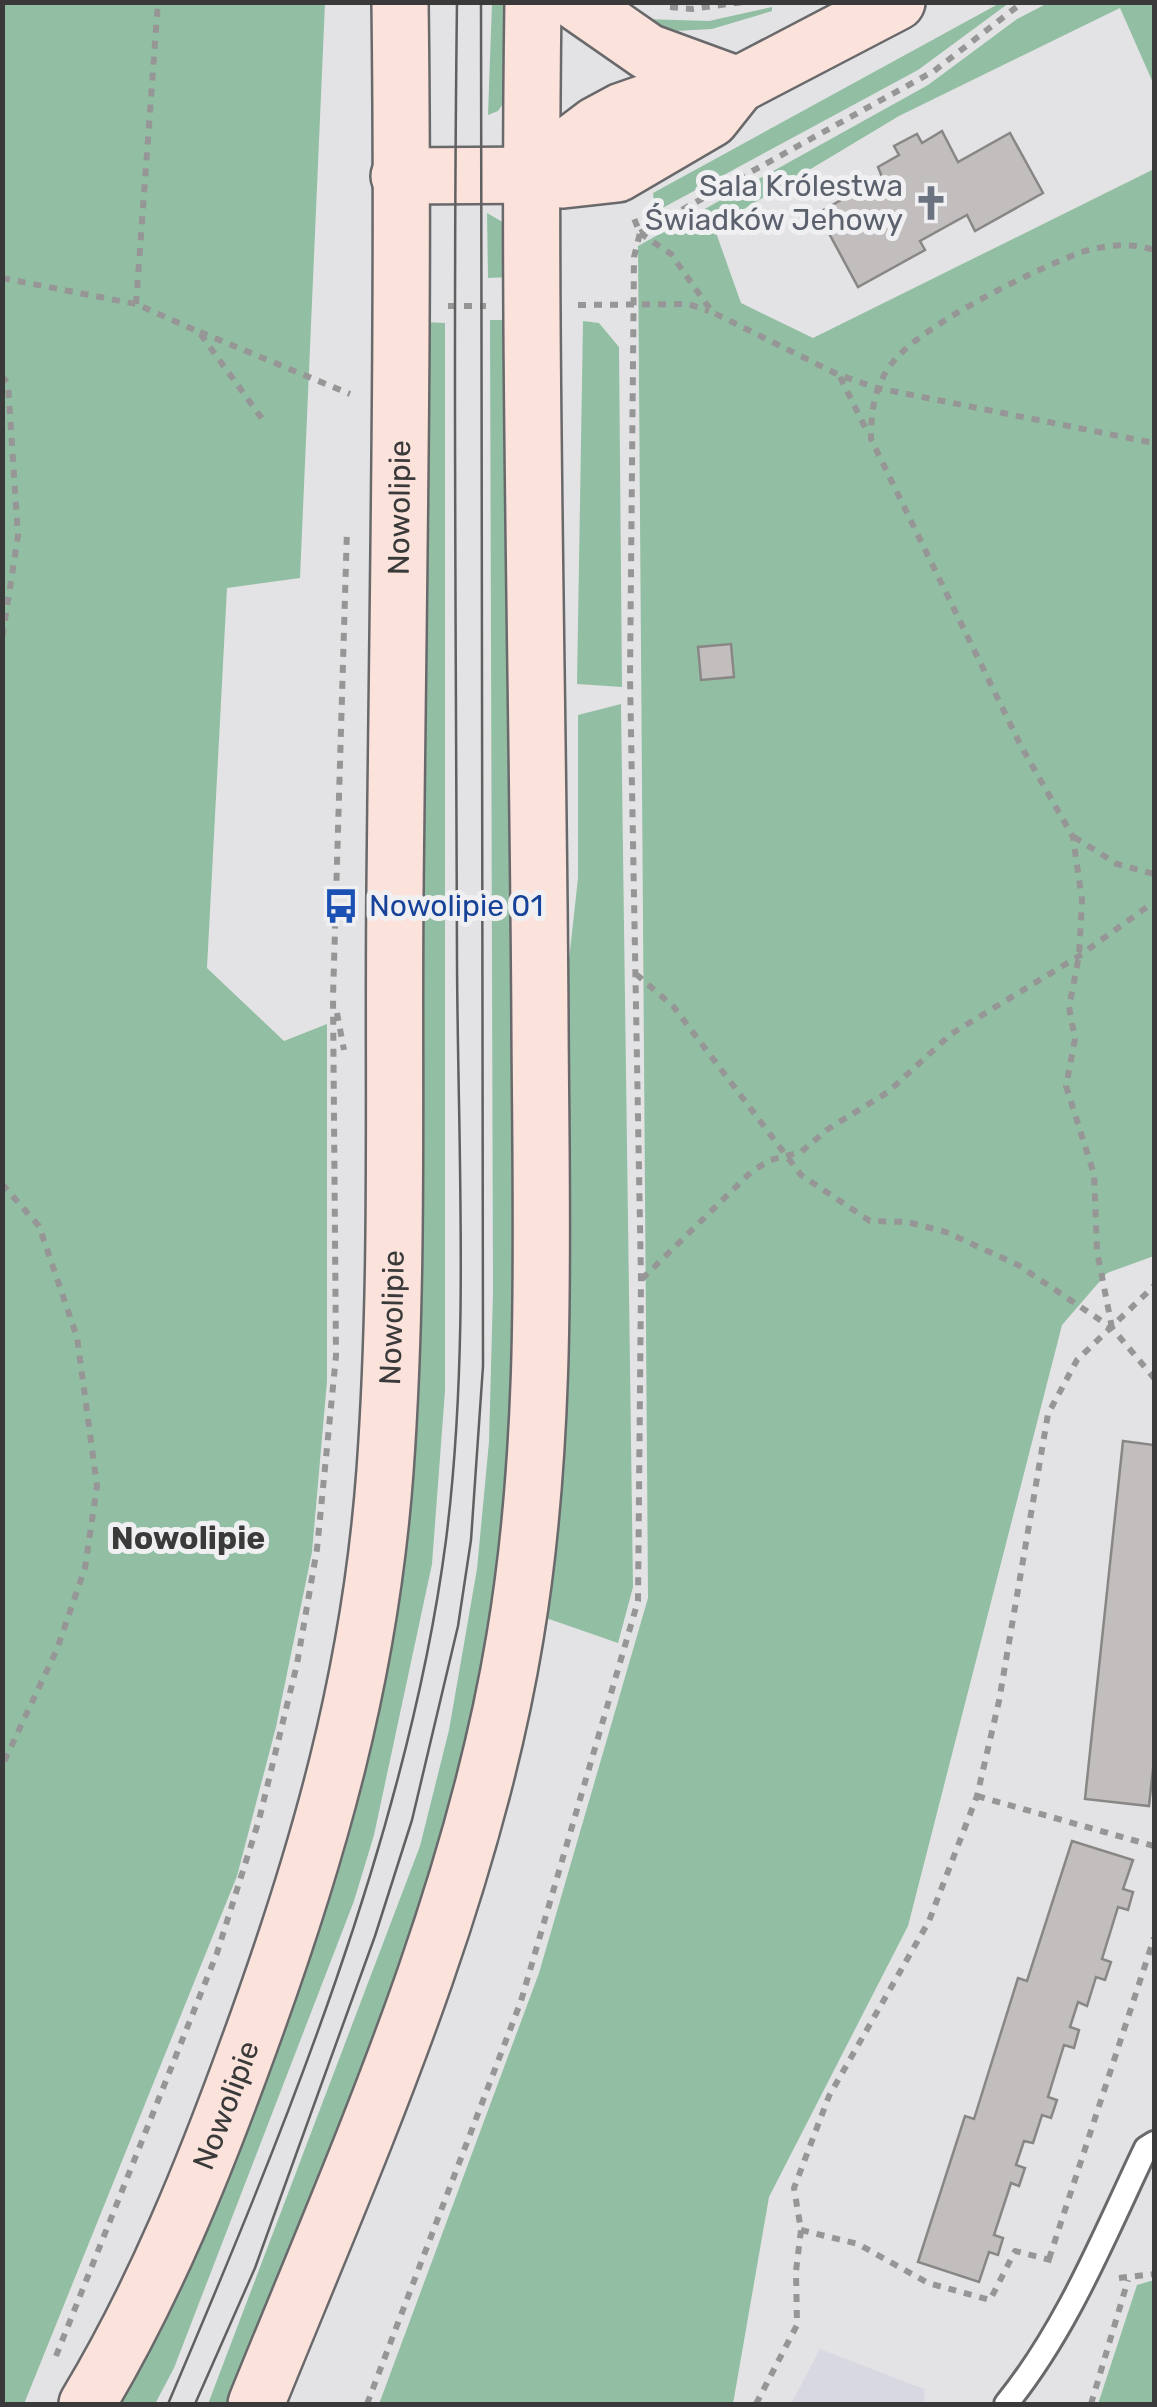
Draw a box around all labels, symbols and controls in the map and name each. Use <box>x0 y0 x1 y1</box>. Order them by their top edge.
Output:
place label: Sala Królestwa Świadków Jehowy <box>645 168 903 238</box>
church icon: Sala Królestwa Świadków Jehowy <box>912 184 950 222</box>
street label: Nowolipie <box>381 440 418 575</box>
bus stop icon: Nowolipie 01 <box>322 887 360 925</box>
place label: Nowolipie 01 <box>369 888 543 924</box>
street label: Nowolipie <box>372 1250 412 1386</box>
district label: Nowolipie <box>111 1519 265 1557</box>
street label: Nowolipie <box>185 2036 267 2175</box>

